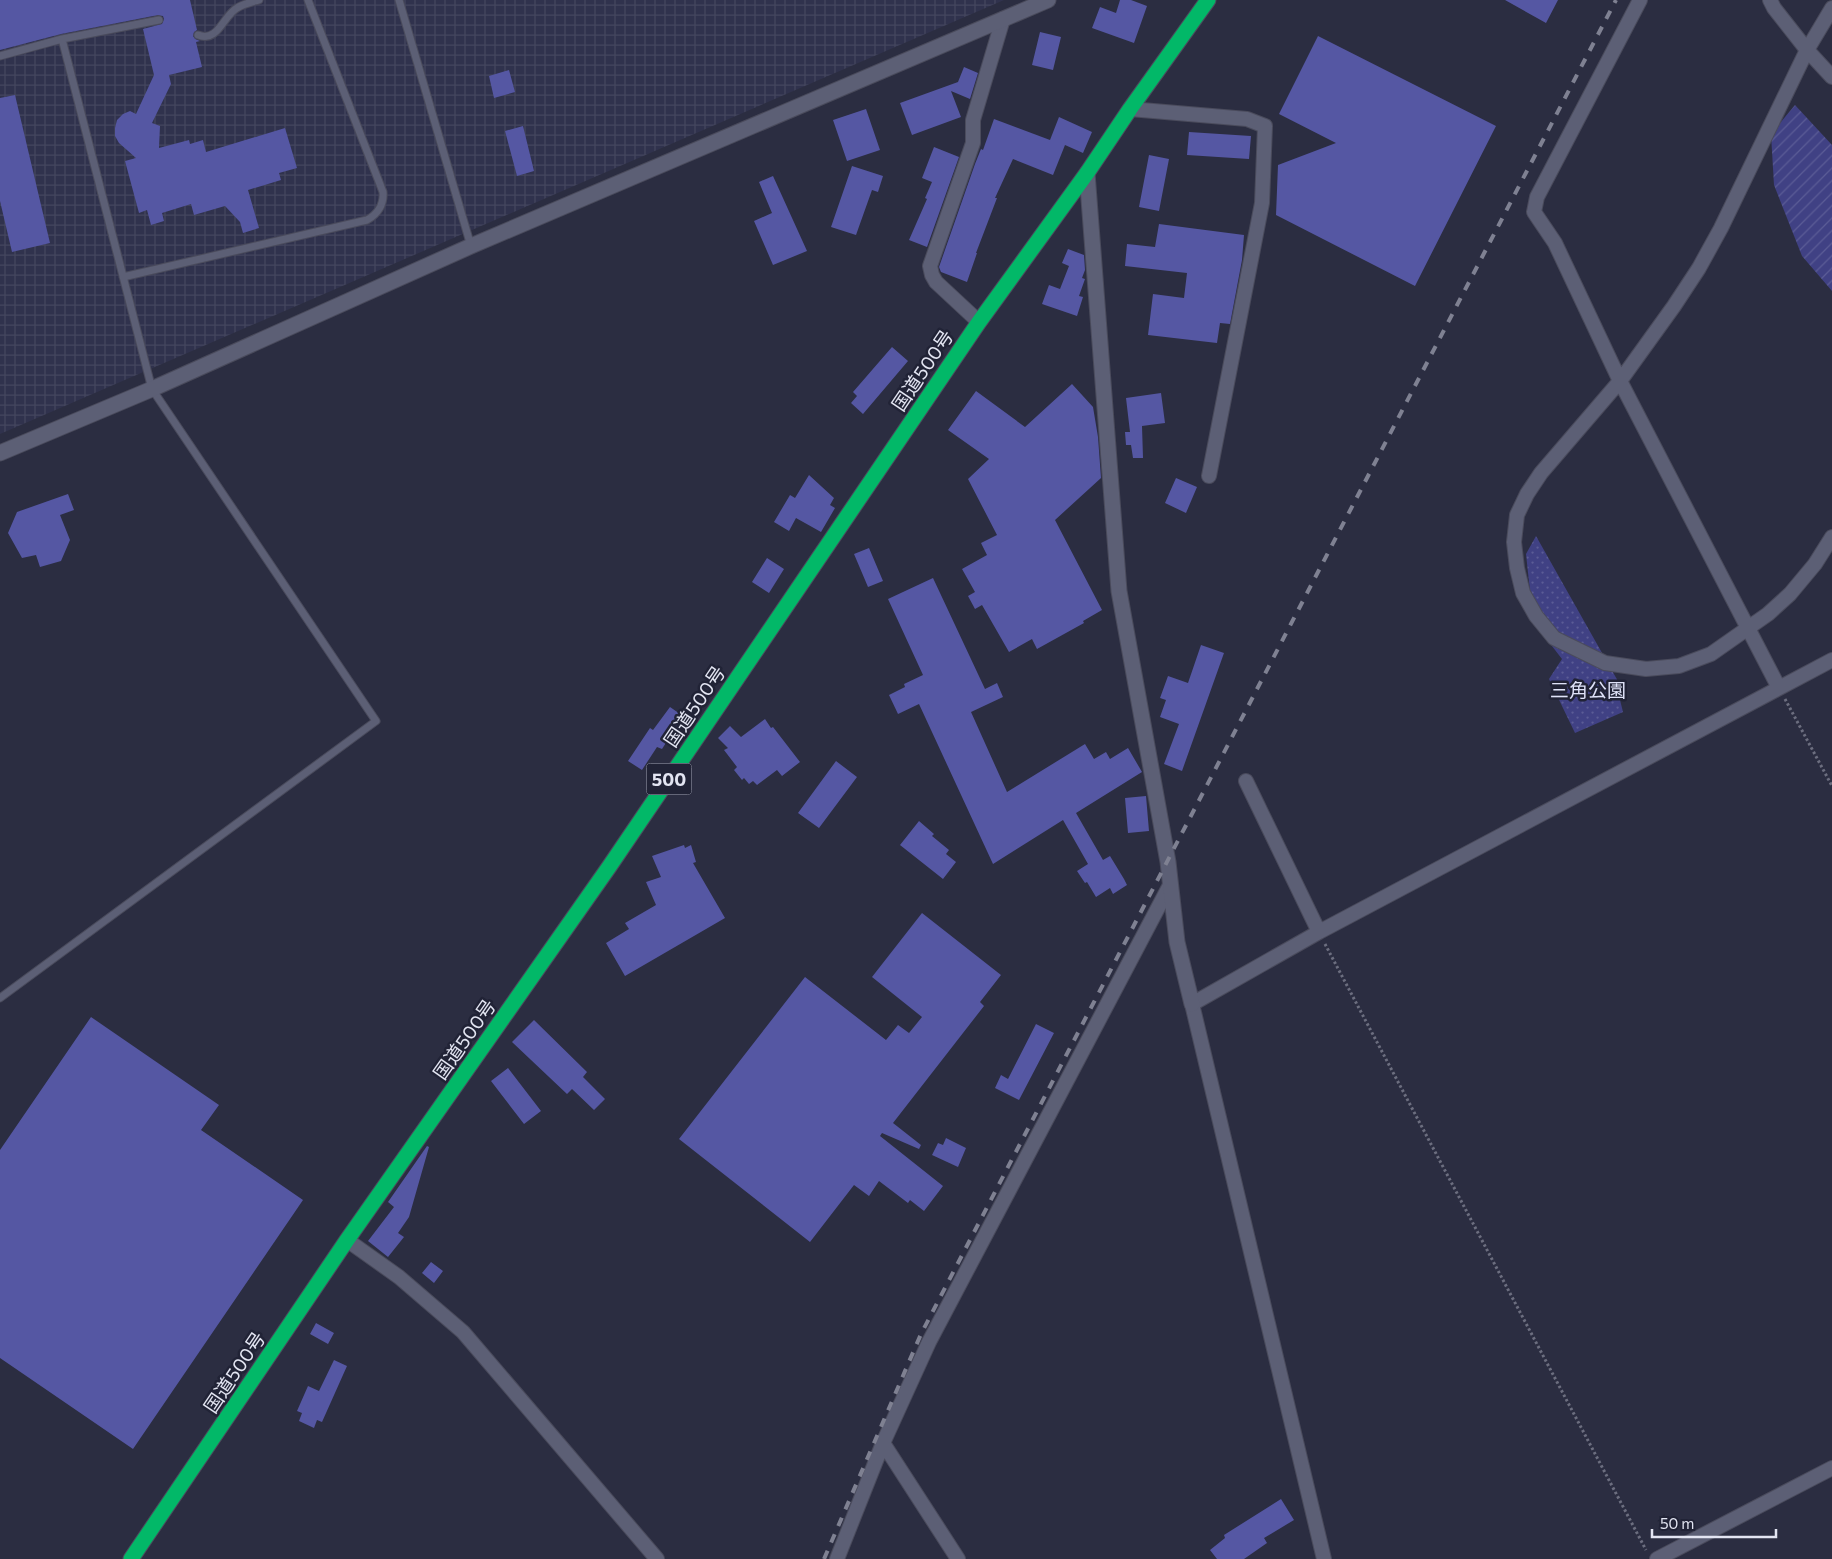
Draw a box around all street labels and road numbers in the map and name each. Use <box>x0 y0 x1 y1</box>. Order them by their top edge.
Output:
street label: 国道500号 <box>887 325 957 415</box>
street label: 国道500号 <box>659 661 729 751</box>
road number: 500 <box>646 764 692 794</box>
street label: 国道500号 <box>428 994 500 1084</box>
street label: 国道500号 <box>199 1327 269 1417</box>

